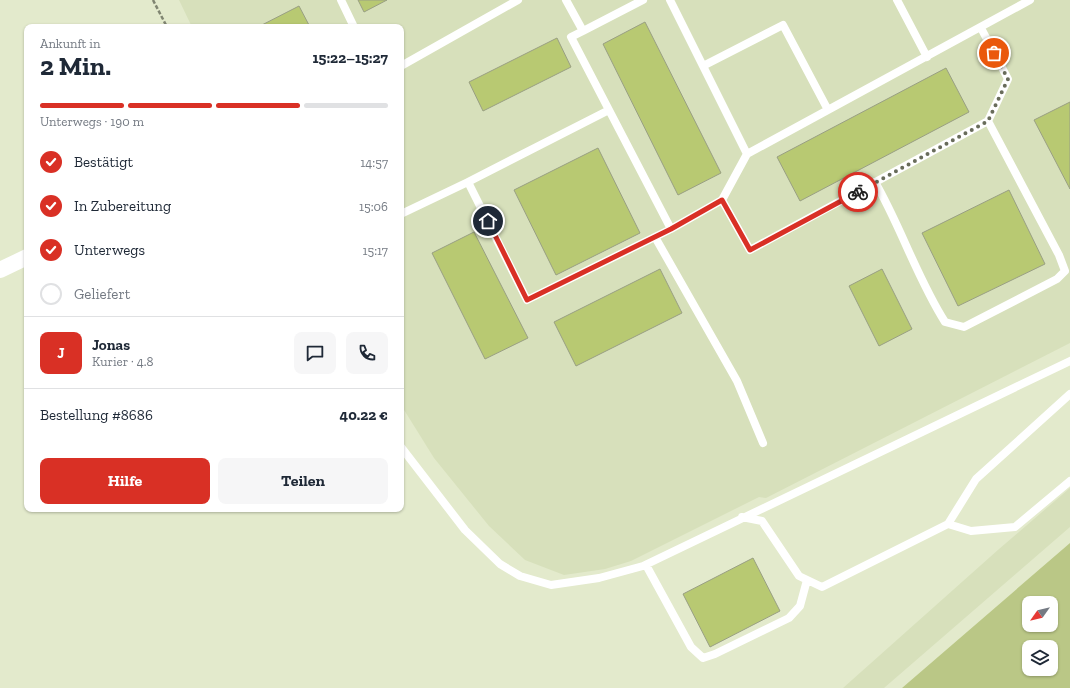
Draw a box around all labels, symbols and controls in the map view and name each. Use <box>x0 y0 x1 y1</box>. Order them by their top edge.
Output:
text: Ankunft in <box>40 36 100 51</box>
pin <box>977 36 1011 70</box>
icon: bag <box>983 42 1005 64</box>
text: 15:22–15:27 <box>313 49 388 67</box>
text: 2 Min. <box>40 50 111 82</box>
text: Unterwegs · 190 m <box>40 114 144 129</box>
icon: check <box>40 151 62 173</box>
text: Bestätigt <box>74 153 133 171</box>
text: 14:57 <box>360 155 388 170</box>
courier <box>838 172 878 212</box>
icon: bike <box>847 181 869 203</box>
icon: check <box>40 195 62 217</box>
text: In Zubereitung <box>74 197 171 215</box>
text: 15:06 <box>359 199 388 214</box>
pin <box>471 204 505 238</box>
icon: home <box>477 210 499 232</box>
icon: check <box>40 239 62 261</box>
text: Unterwegs <box>74 241 145 259</box>
text: 15:17 <box>363 243 388 258</box>
text: Geliefert <box>74 285 130 303</box>
button: chat <box>294 332 336 374</box>
button: phone <box>346 332 388 374</box>
text: Jonas <box>92 336 130 354</box>
text: J <box>57 344 65 362</box>
text: Kurier · 4.8 <box>92 354 153 369</box>
text: Bestellung #8686 <box>40 406 153 424</box>
text: 40.22 € <box>340 406 388 424</box>
button: Hilfe <box>40 458 210 504</box>
button: Teilen <box>218 458 388 504</box>
north arrow <box>1022 596 1058 632</box>
map controls <box>1022 596 1058 676</box>
button: layers <box>1022 640 1058 676</box>

